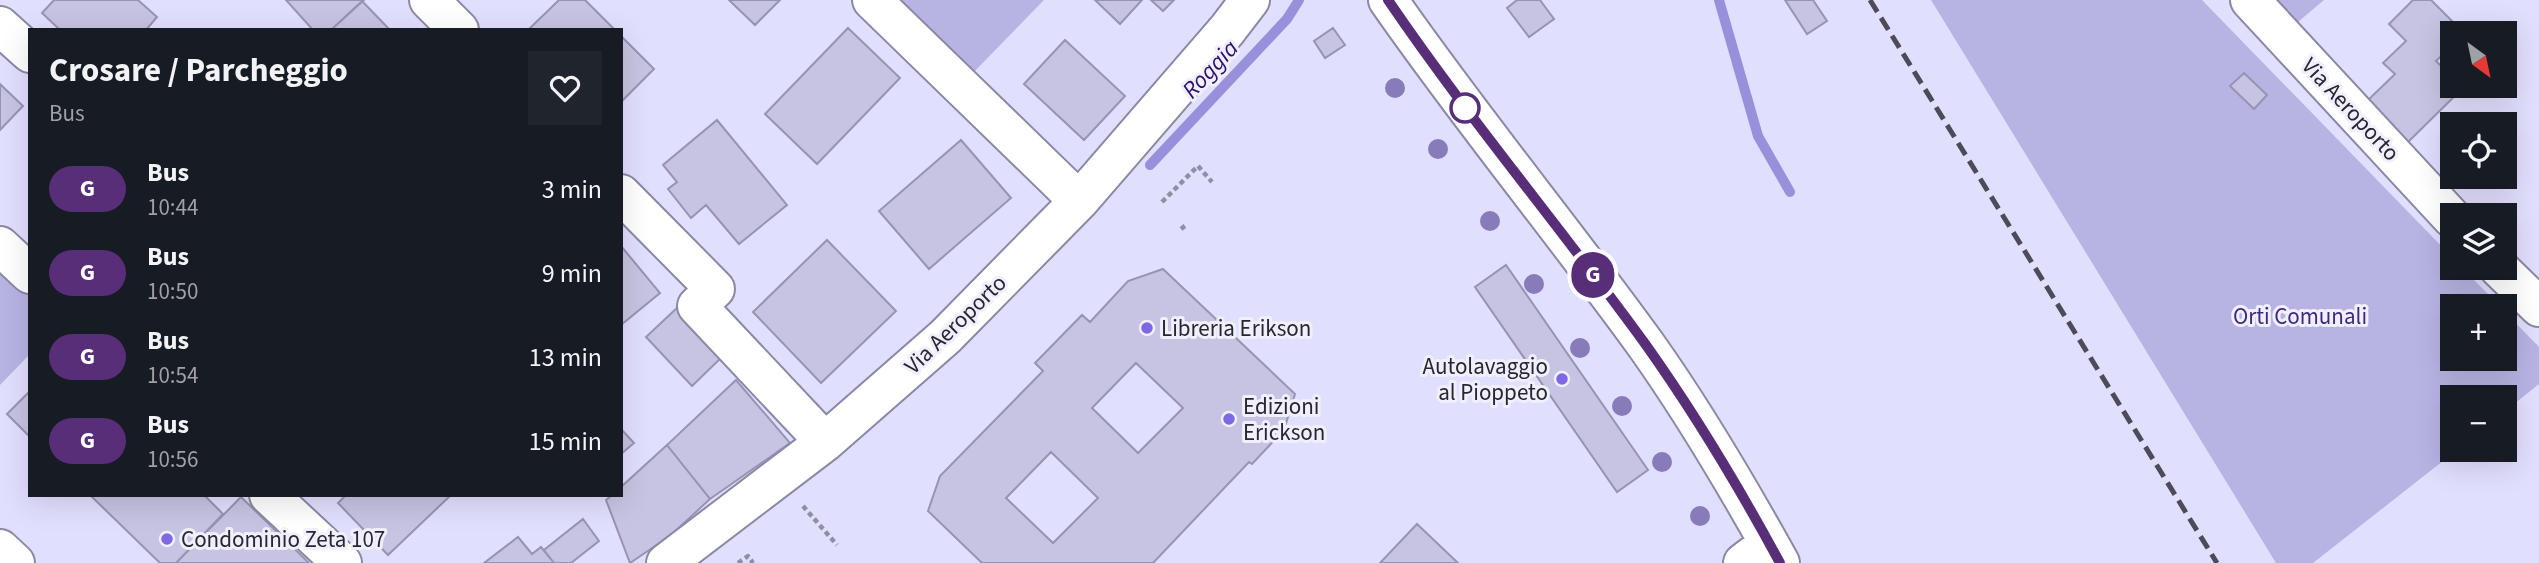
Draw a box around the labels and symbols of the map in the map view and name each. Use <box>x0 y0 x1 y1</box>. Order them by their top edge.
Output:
north arrow <box>2440 21 2516 98</box>
water label: Roggia <box>1174 32 1247 107</box>
street label: Via Aeroporto <box>2294 50 2407 168</box>
unlabelled marker <box>1450 93 1480 123</box>
line badge: G <box>1570 252 1616 298</box>
street label: Via Aeroporto <box>897 267 1014 382</box>
park label: Orti Comunali <box>2233 300 2367 333</box>
place label: Libreria Erikson <box>1161 312 1311 345</box>
marker: Libreria Erikson <box>1139 320 1155 336</box>
place label: Autolavaggio al Pioppeto <box>1423 350 1548 409</box>
marker: Autolavaggio al Pioppeto <box>1554 371 1570 387</box>
place label: Edizioni Erickson <box>1243 390 1325 449</box>
marker: Edizioni Erickson <box>1221 411 1237 427</box>
place label: Condominio Zeta 107 <box>181 523 385 556</box>
marker: Condominio Zeta 107 <box>159 531 175 547</box>

